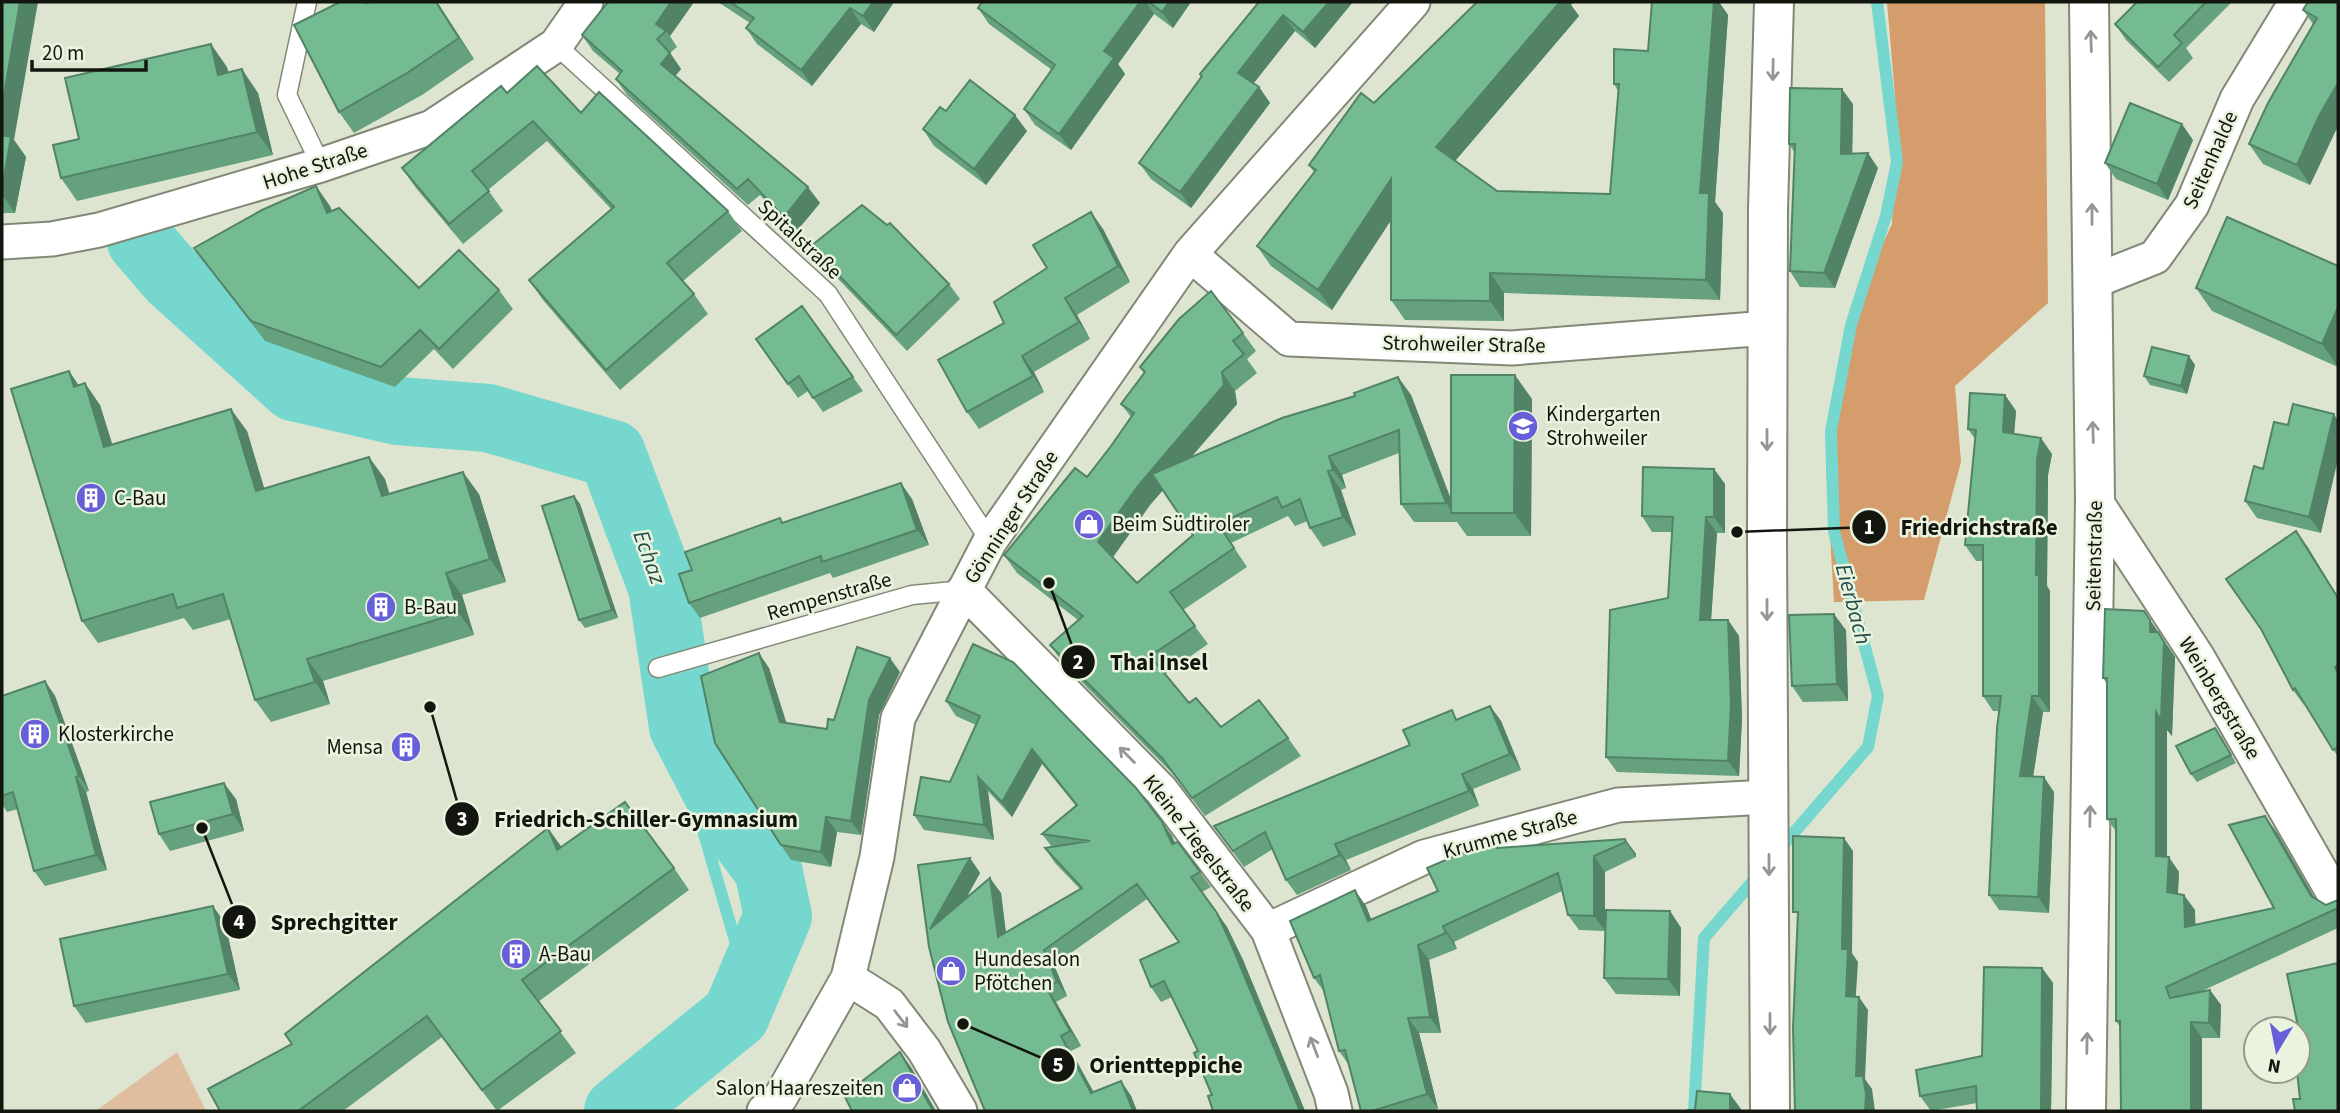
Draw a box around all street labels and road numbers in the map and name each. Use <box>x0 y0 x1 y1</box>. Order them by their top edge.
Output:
street label: Seitenhalde <box>2175 106 2245 214</box>
street label: Hohe Straße <box>259 135 371 197</box>
street label: Spitalstraße <box>751 192 849 286</box>
street label: Strohweiler Straße <box>1382 328 1546 360</box>
street label: Gönninger Straße <box>957 444 1065 590</box>
street label: Seitenstraße <box>2078 500 2110 612</box>
street label: Rempenstraße <box>763 564 895 628</box>
street label: Weinbergstraße <box>2171 631 2269 765</box>
street label: Kleine Ziegelstraße <box>1136 768 1262 918</box>
street label: Krumme Straße <box>1439 802 1581 866</box>

